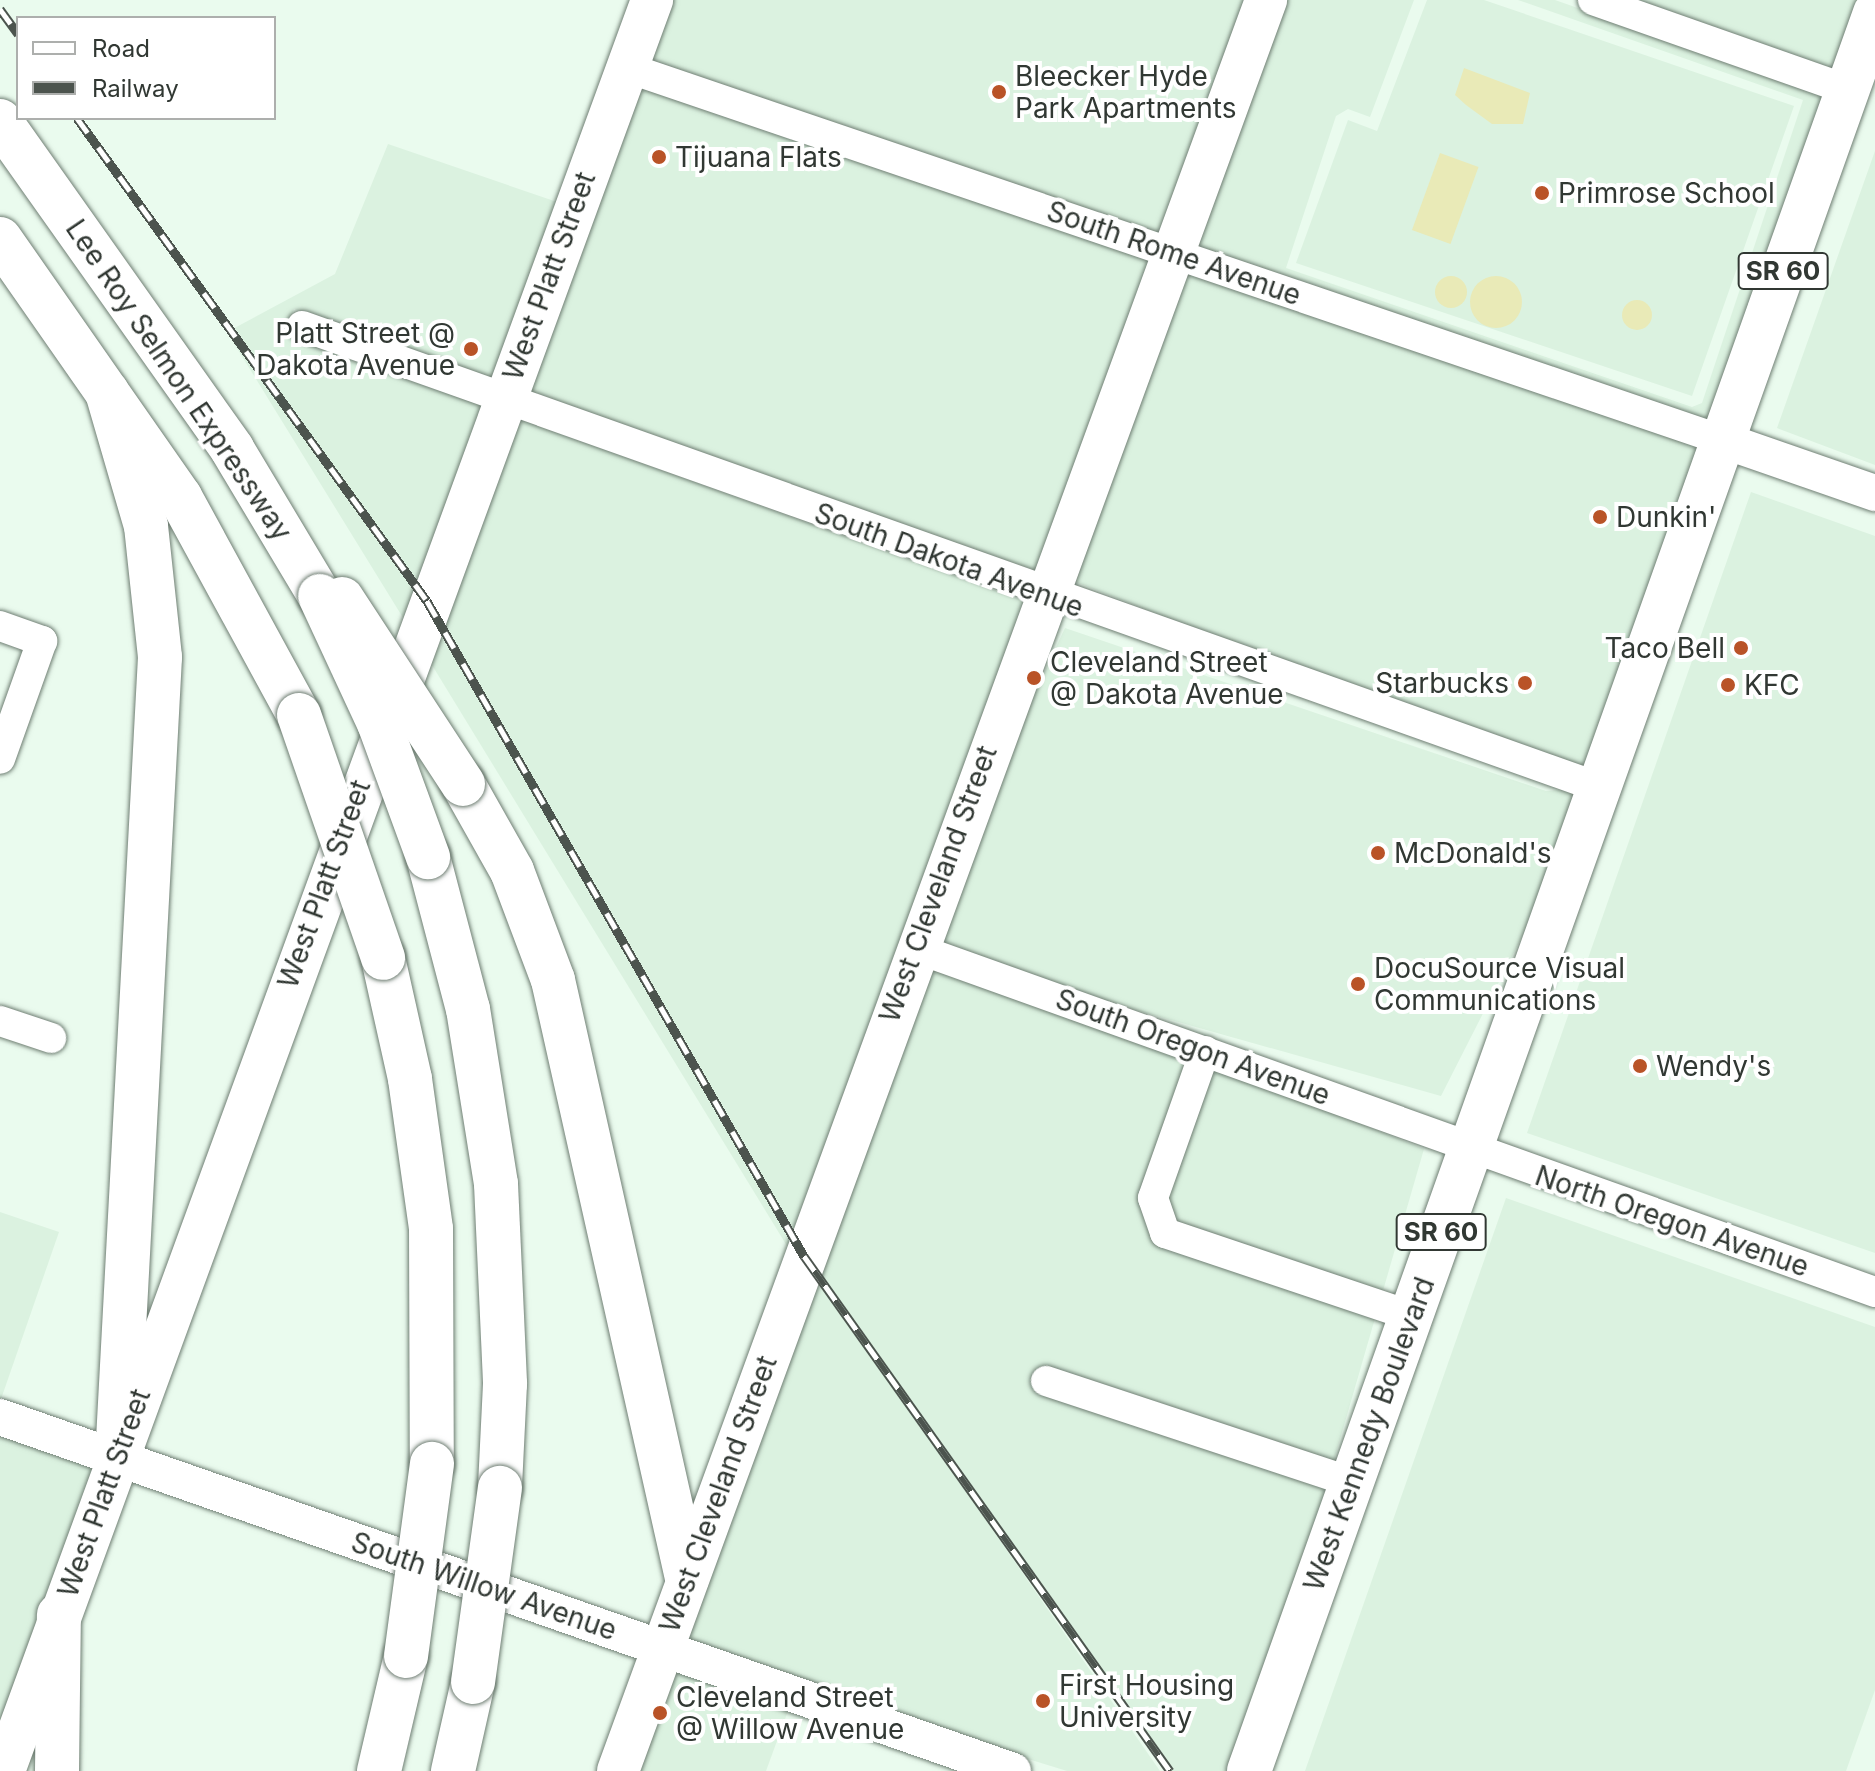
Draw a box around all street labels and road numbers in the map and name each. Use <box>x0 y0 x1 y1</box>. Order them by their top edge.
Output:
street label: West Platt Street <box>496 167 602 385</box>
street label: South Rome Avenue <box>1043 194 1305 312</box>
street label: Lee Roy Selmon Expressway <box>59 213 299 547</box>
road number: SR 60 <box>1737 249 1829 293</box>
street label: South Dakota Avenue <box>810 496 1088 624</box>
street label: West Cleveland Street <box>872 741 1004 1027</box>
street label: West Platt Street <box>271 775 377 993</box>
street label: South Oregon Avenue <box>1051 982 1335 1112</box>
street label: North Oregon Avenue <box>1531 1158 1813 1284</box>
road number: SR 60 <box>1395 1210 1487 1254</box>
street label: West Kennedy Boulevard <box>1297 1273 1441 1595</box>
street label: West Cleveland Street <box>652 1351 784 1637</box>
street label: West Platt Street <box>51 1384 157 1602</box>
street label: South Willow Avenue <box>347 1525 621 1647</box>

